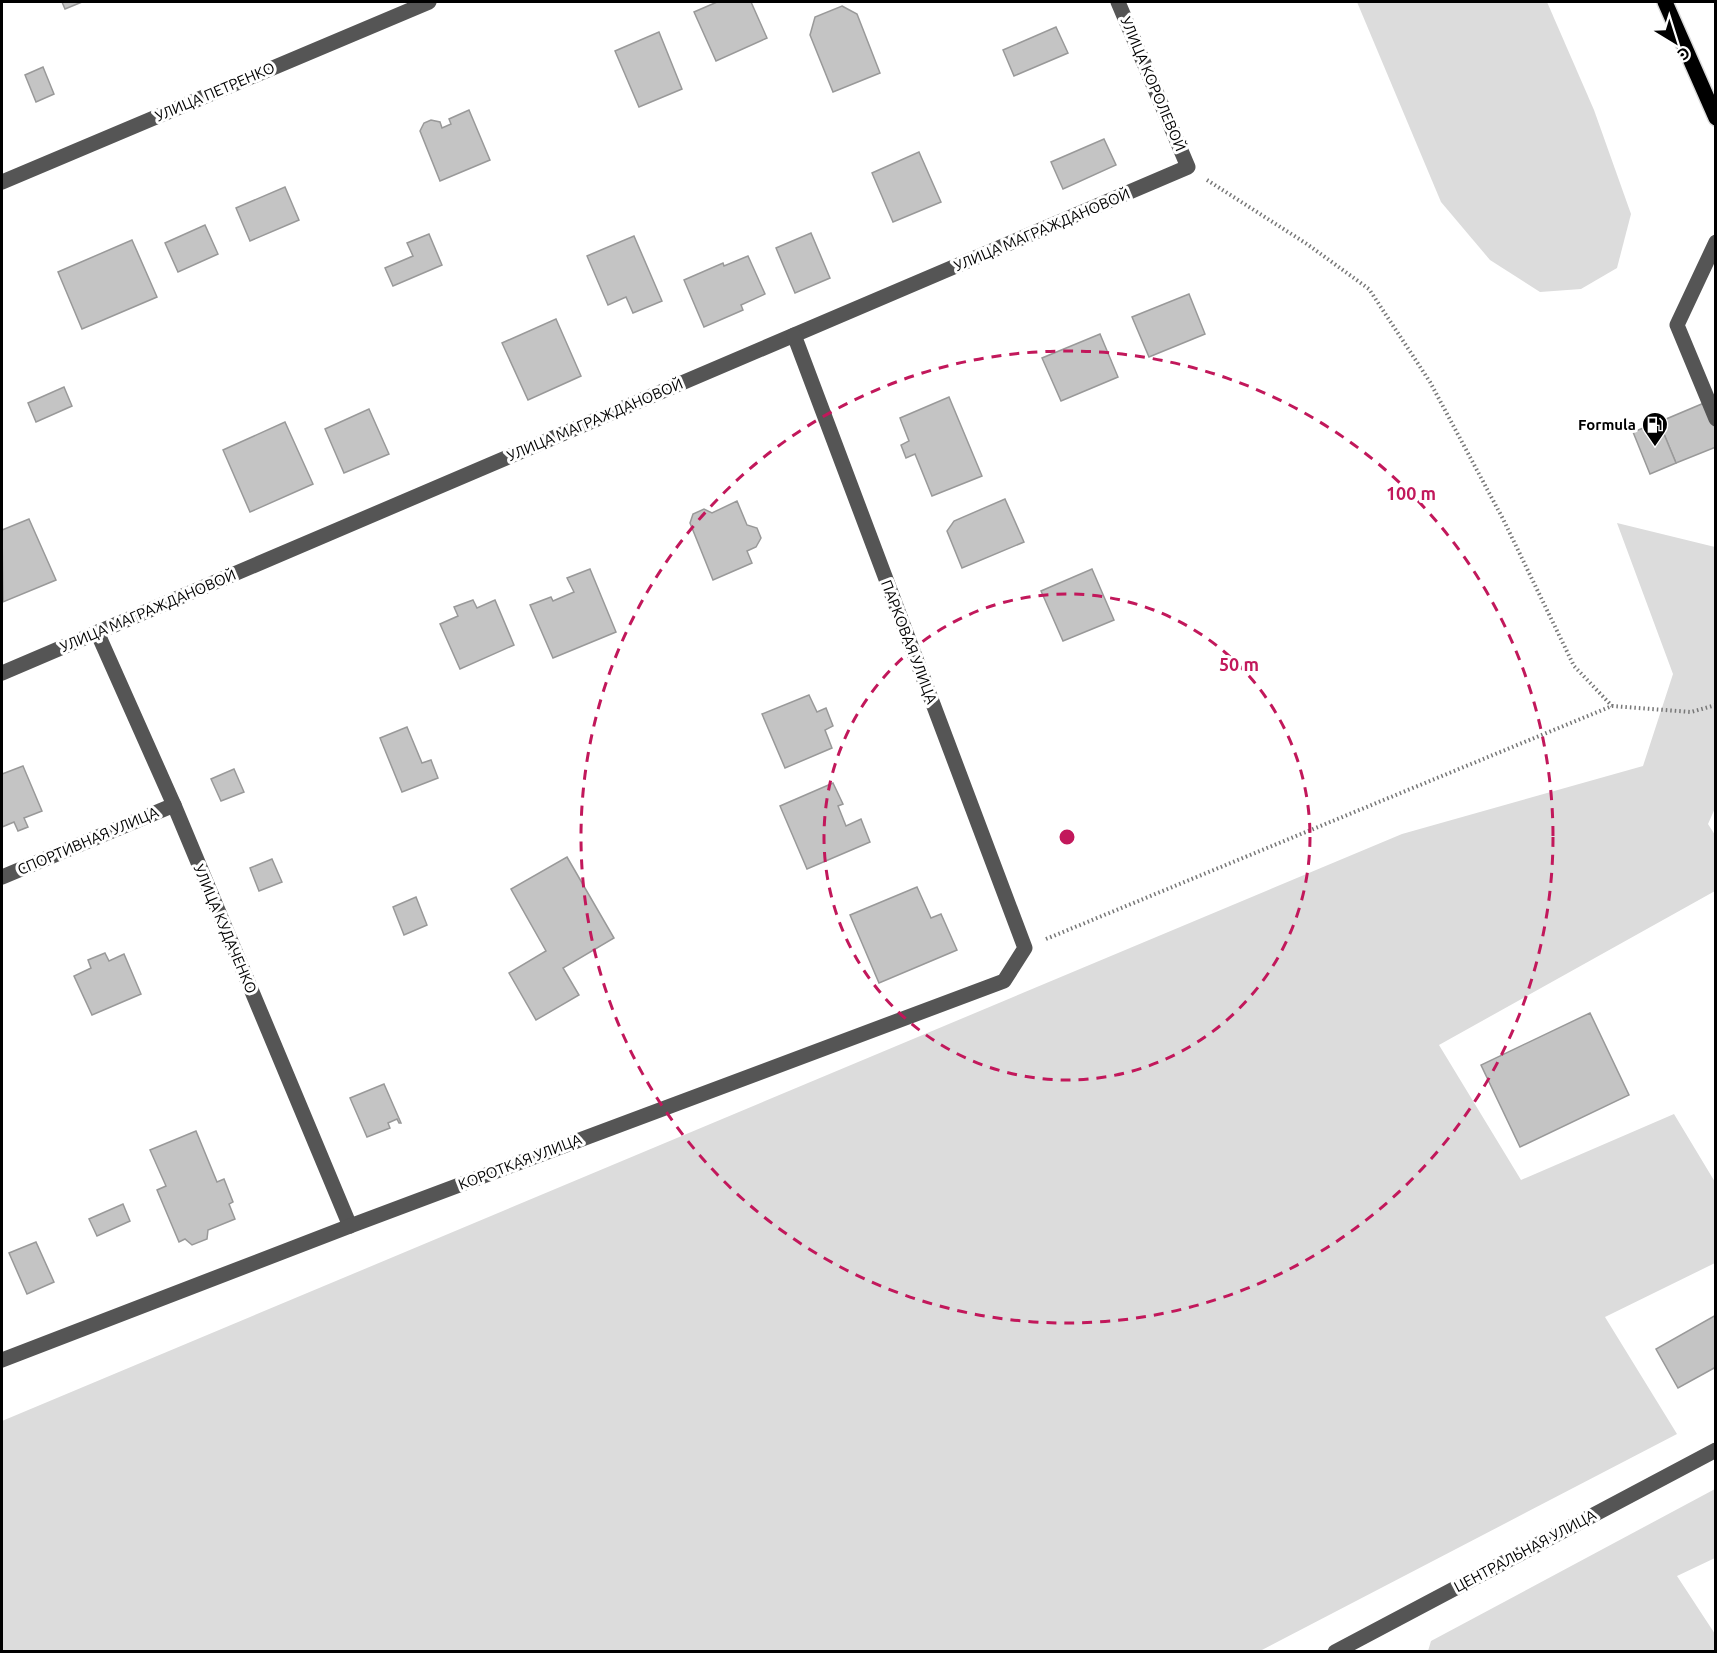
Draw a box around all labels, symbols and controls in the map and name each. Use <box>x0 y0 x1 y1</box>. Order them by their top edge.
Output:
north arrow <box>1645 12 1705 72</box>
street label: УЛИЦА КОРОЛЕВОЙ <box>1117 14 1190 154</box>
text: С <box>1675 44 1694 64</box>
street label: УЛИЦА ПЕТРЕНКО <box>152 59 277 124</box>
street label: УЛИЦА МАГРАЖДАНОВОЙ <box>951 185 1132 274</box>
street label: УЛИЦА МАГРАЖДАНОВОЙ <box>504 375 685 464</box>
fuel station icon: Formula <box>1640 410 1670 448</box>
place label: Formula <box>1578 416 1636 433</box>
text: 100 m <box>1386 483 1436 503</box>
street label: УЛИЦА МАГРАЖДАНОВОЙ <box>57 566 238 655</box>
street label: ПАРКОВАЯ УЛИЦА <box>878 578 941 706</box>
text: 50 m <box>1219 654 1259 674</box>
street label: СПОРТИВНАЯ УЛИЦА <box>15 803 161 878</box>
centre of rings <box>1057 827 1077 847</box>
street label: УЛИЦА КУДАЧЕНКО <box>191 862 260 996</box>
street label: КОРОТКАЯ УЛИЦА <box>456 1130 584 1193</box>
street label: ЦЕНТРАЛЬНАЯ УЛИЦА <box>1451 1506 1599 1595</box>

